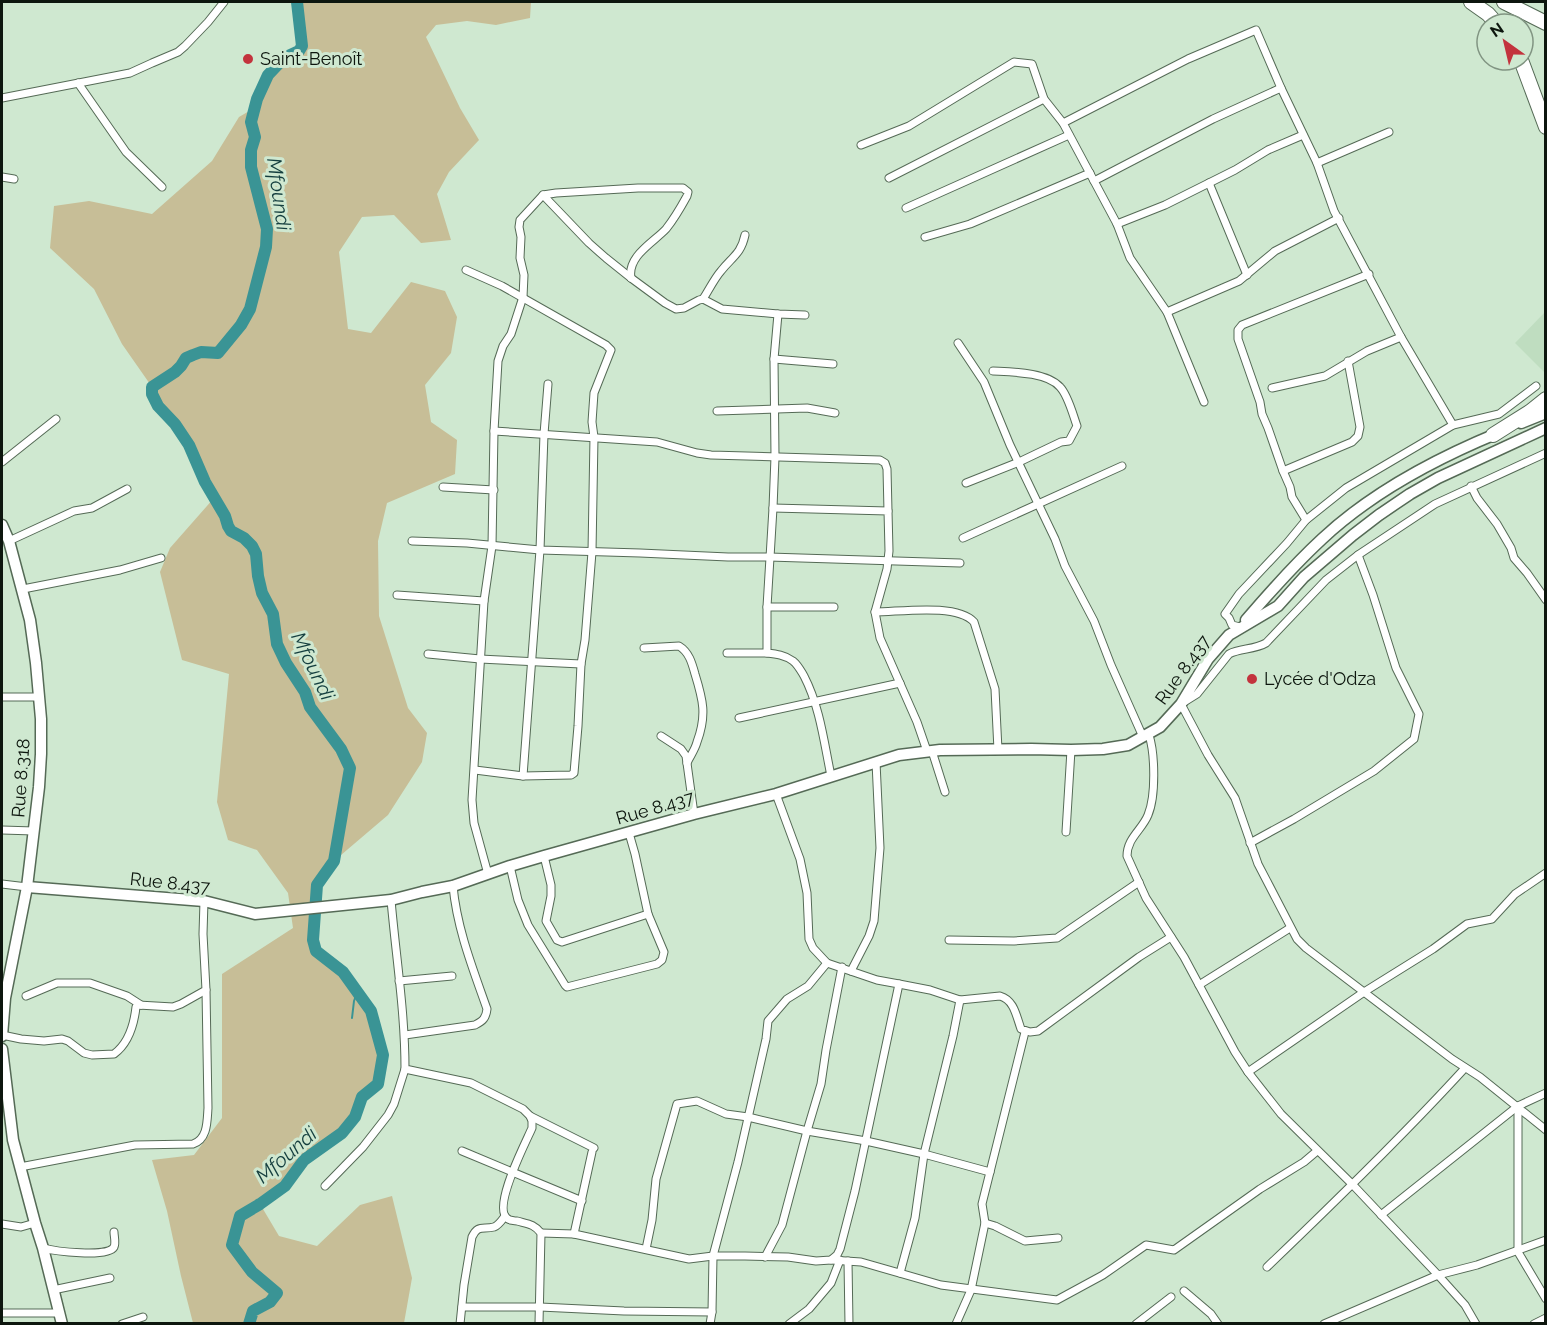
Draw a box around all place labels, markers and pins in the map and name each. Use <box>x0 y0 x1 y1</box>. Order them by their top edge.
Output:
place label: Saint-Benoît <box>260 48 362 69</box>
marker: Saint-Benoît <box>241 52 255 66</box>
place label: Lycée d'Odza <box>1264 668 1376 689</box>
marker: Lycée d'Odza <box>1245 672 1259 686</box>

